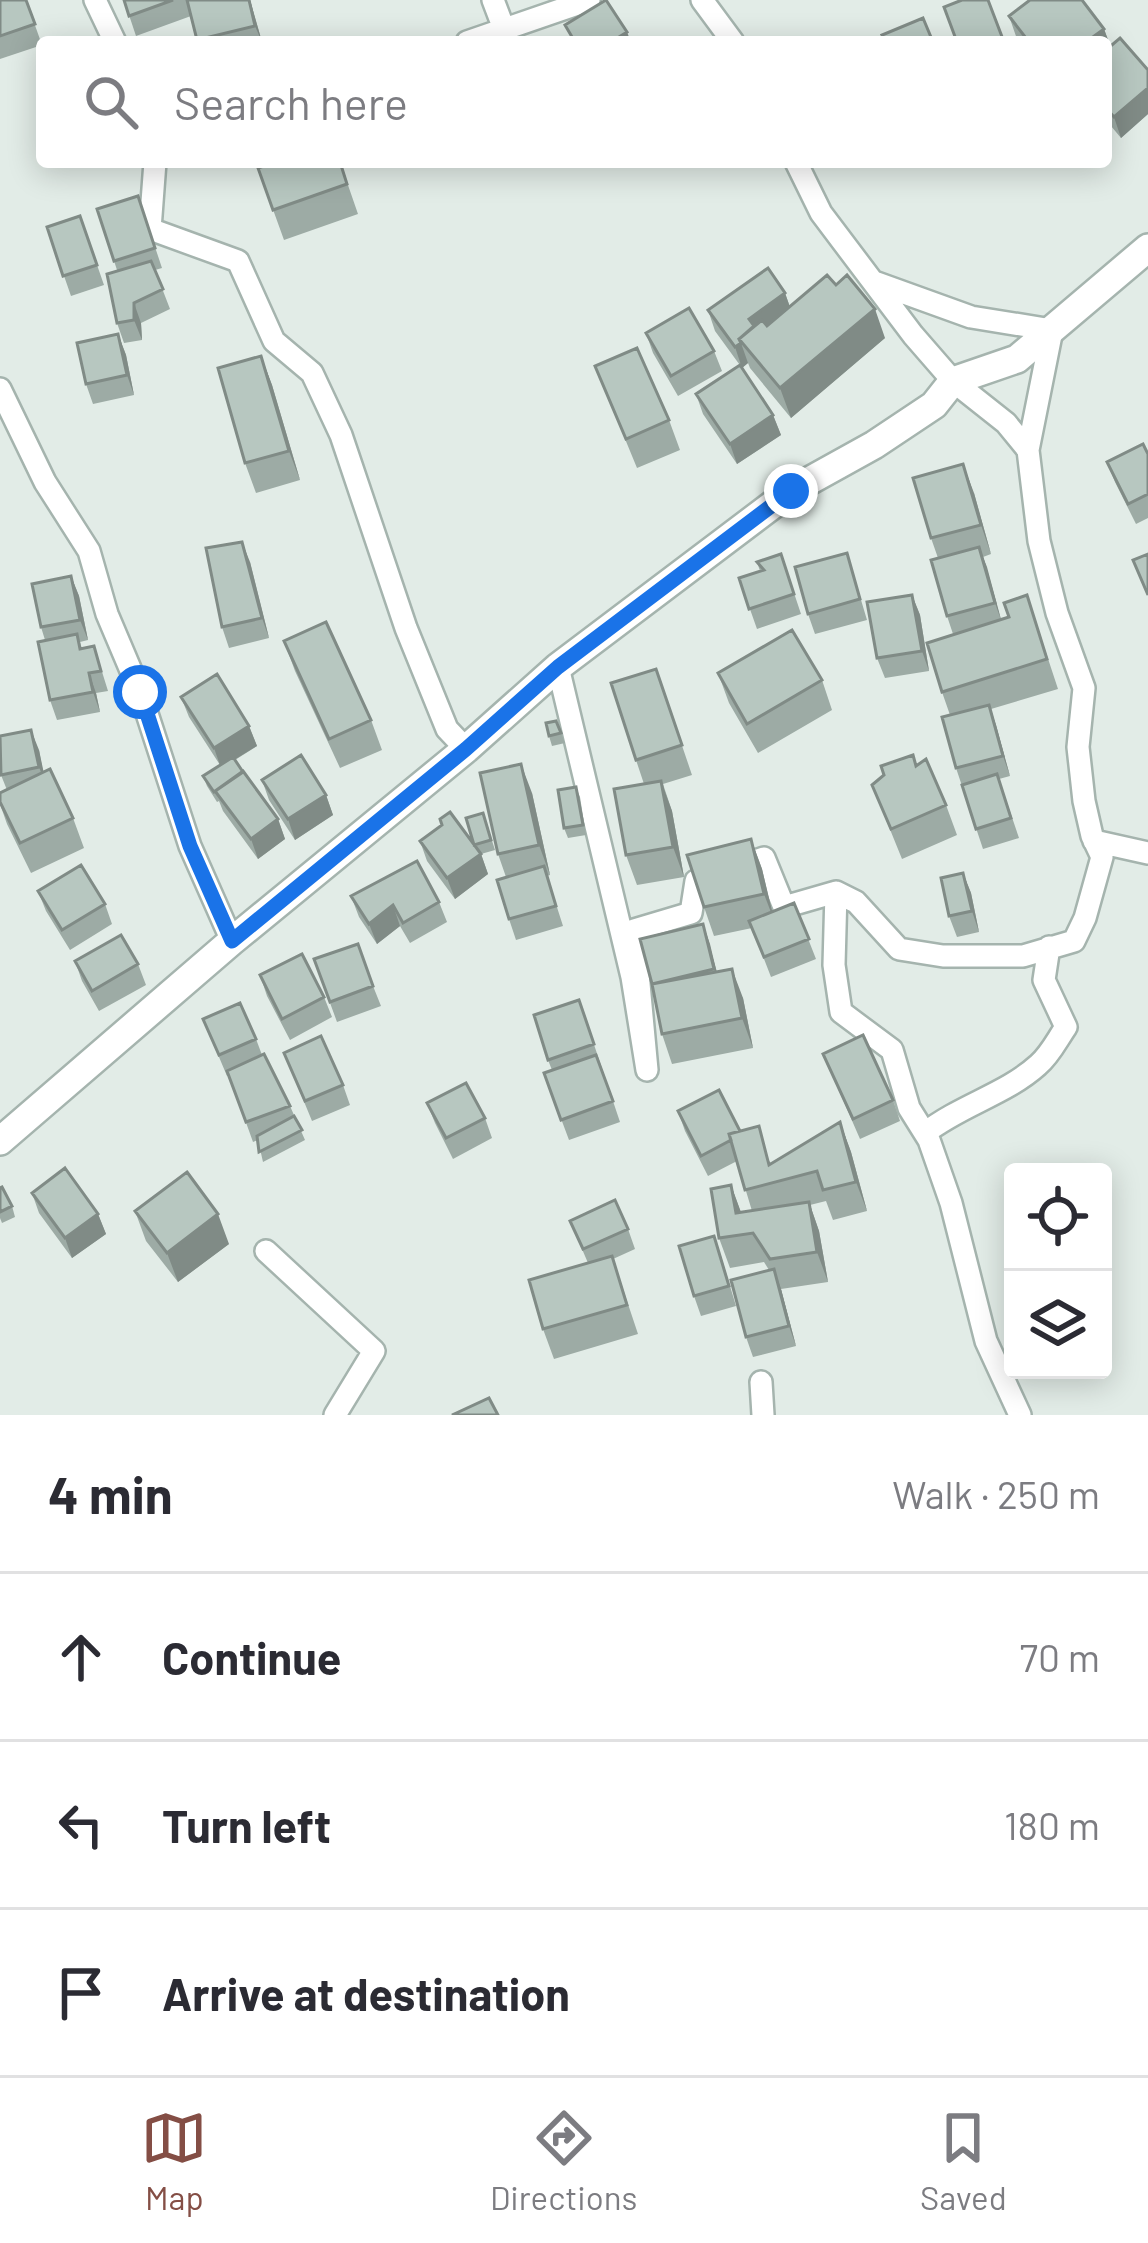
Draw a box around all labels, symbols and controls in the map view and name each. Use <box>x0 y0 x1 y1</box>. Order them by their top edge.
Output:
search box <box>36 36 1112 168</box>
icon: search <box>78 69 144 135</box>
text: Search here <box>174 75 408 129</box>
route end <box>764 464 818 518</box>
route start <box>113 665 167 719</box>
map controls <box>1004 1163 1112 1379</box>
button: locate <box>1004 1163 1112 1271</box>
button: layers <box>1004 1271 1112 1379</box>
text: 4 min <box>48 1463 173 1524</box>
text: Walk · 250 m <box>892 1470 1100 1517</box>
icon: ahead <box>48 1624 114 1690</box>
text: Continue <box>162 1630 341 1684</box>
text: 70 m <box>1019 1633 1100 1680</box>
icon: left <box>48 1792 114 1858</box>
text: Turn left <box>162 1798 331 1852</box>
text: 180 m <box>1004 1801 1100 1848</box>
icon: arrive <box>48 1960 114 2026</box>
text: Arrive at destination <box>162 1966 570 2020</box>
tab: Map <box>141 2105 207 2217</box>
tab: Directions <box>490 2105 637 2217</box>
tab: Saved <box>920 2105 1007 2217</box>

